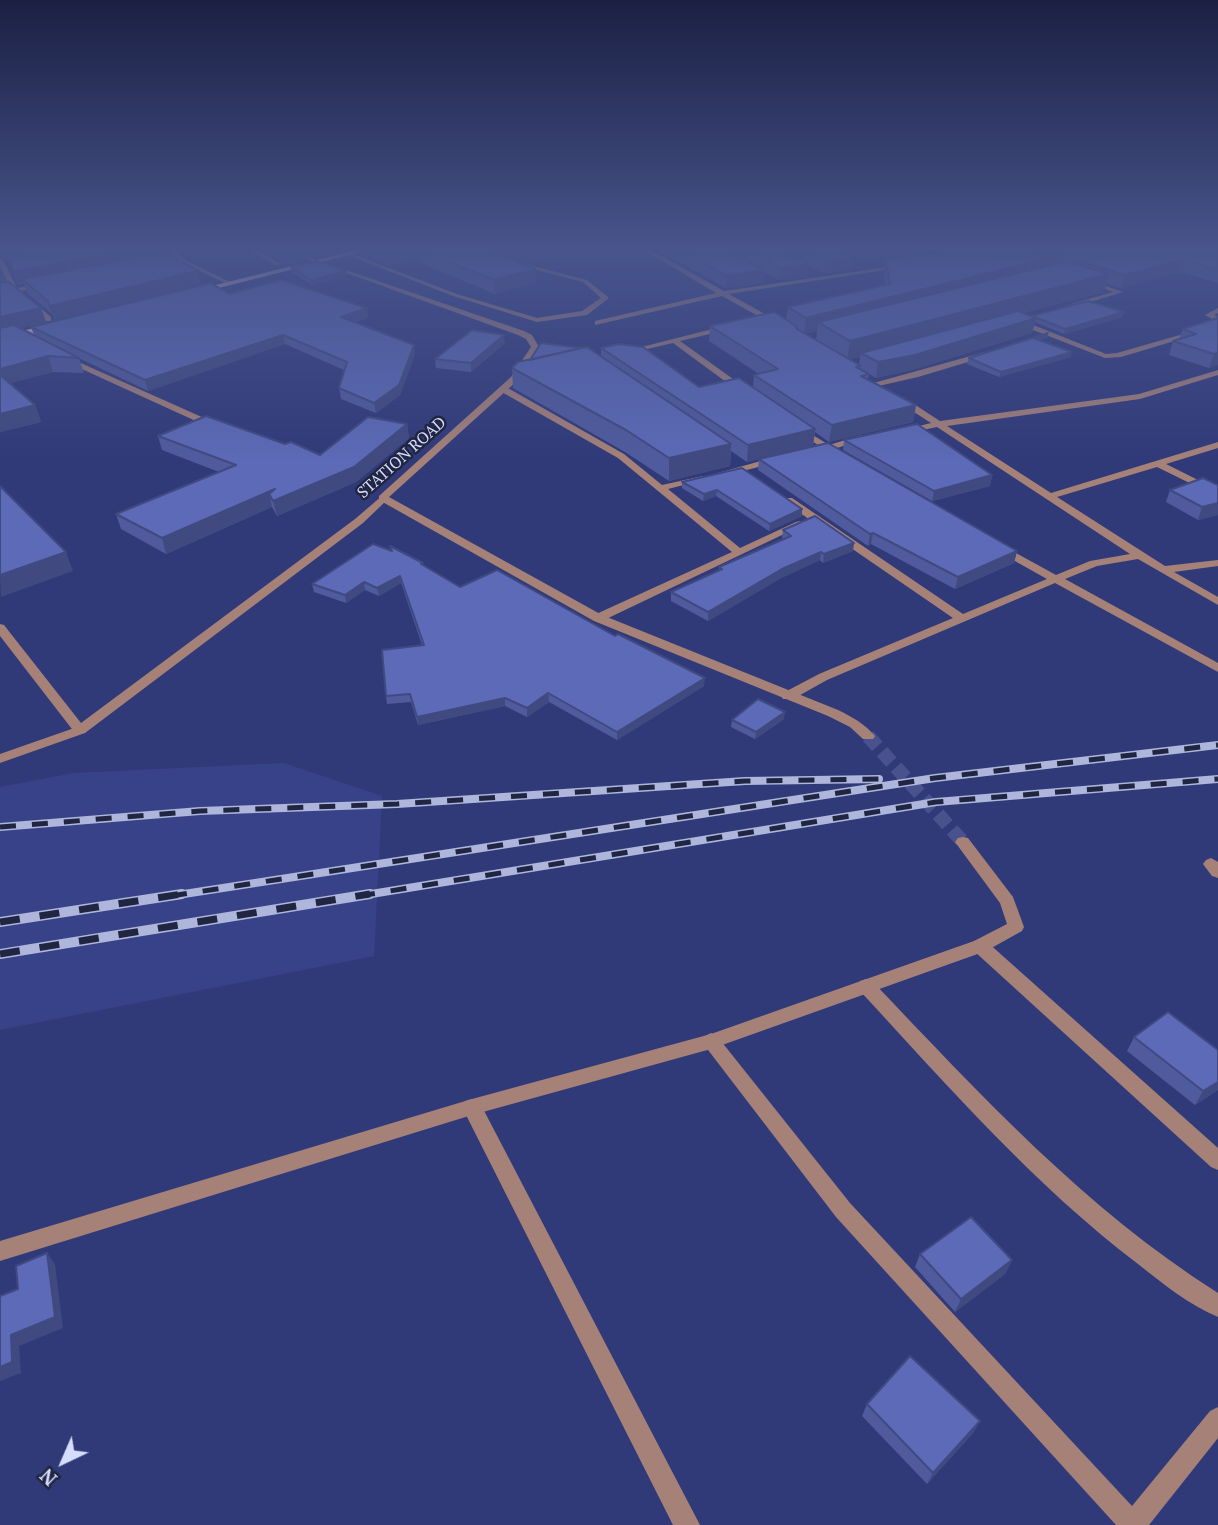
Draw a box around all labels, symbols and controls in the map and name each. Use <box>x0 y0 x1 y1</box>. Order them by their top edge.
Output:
street label: STATION ROAD <box>354 413 450 503</box>
north arrow <box>28 1427 98 1497</box>
text: N <box>34 1463 62 1491</box>

